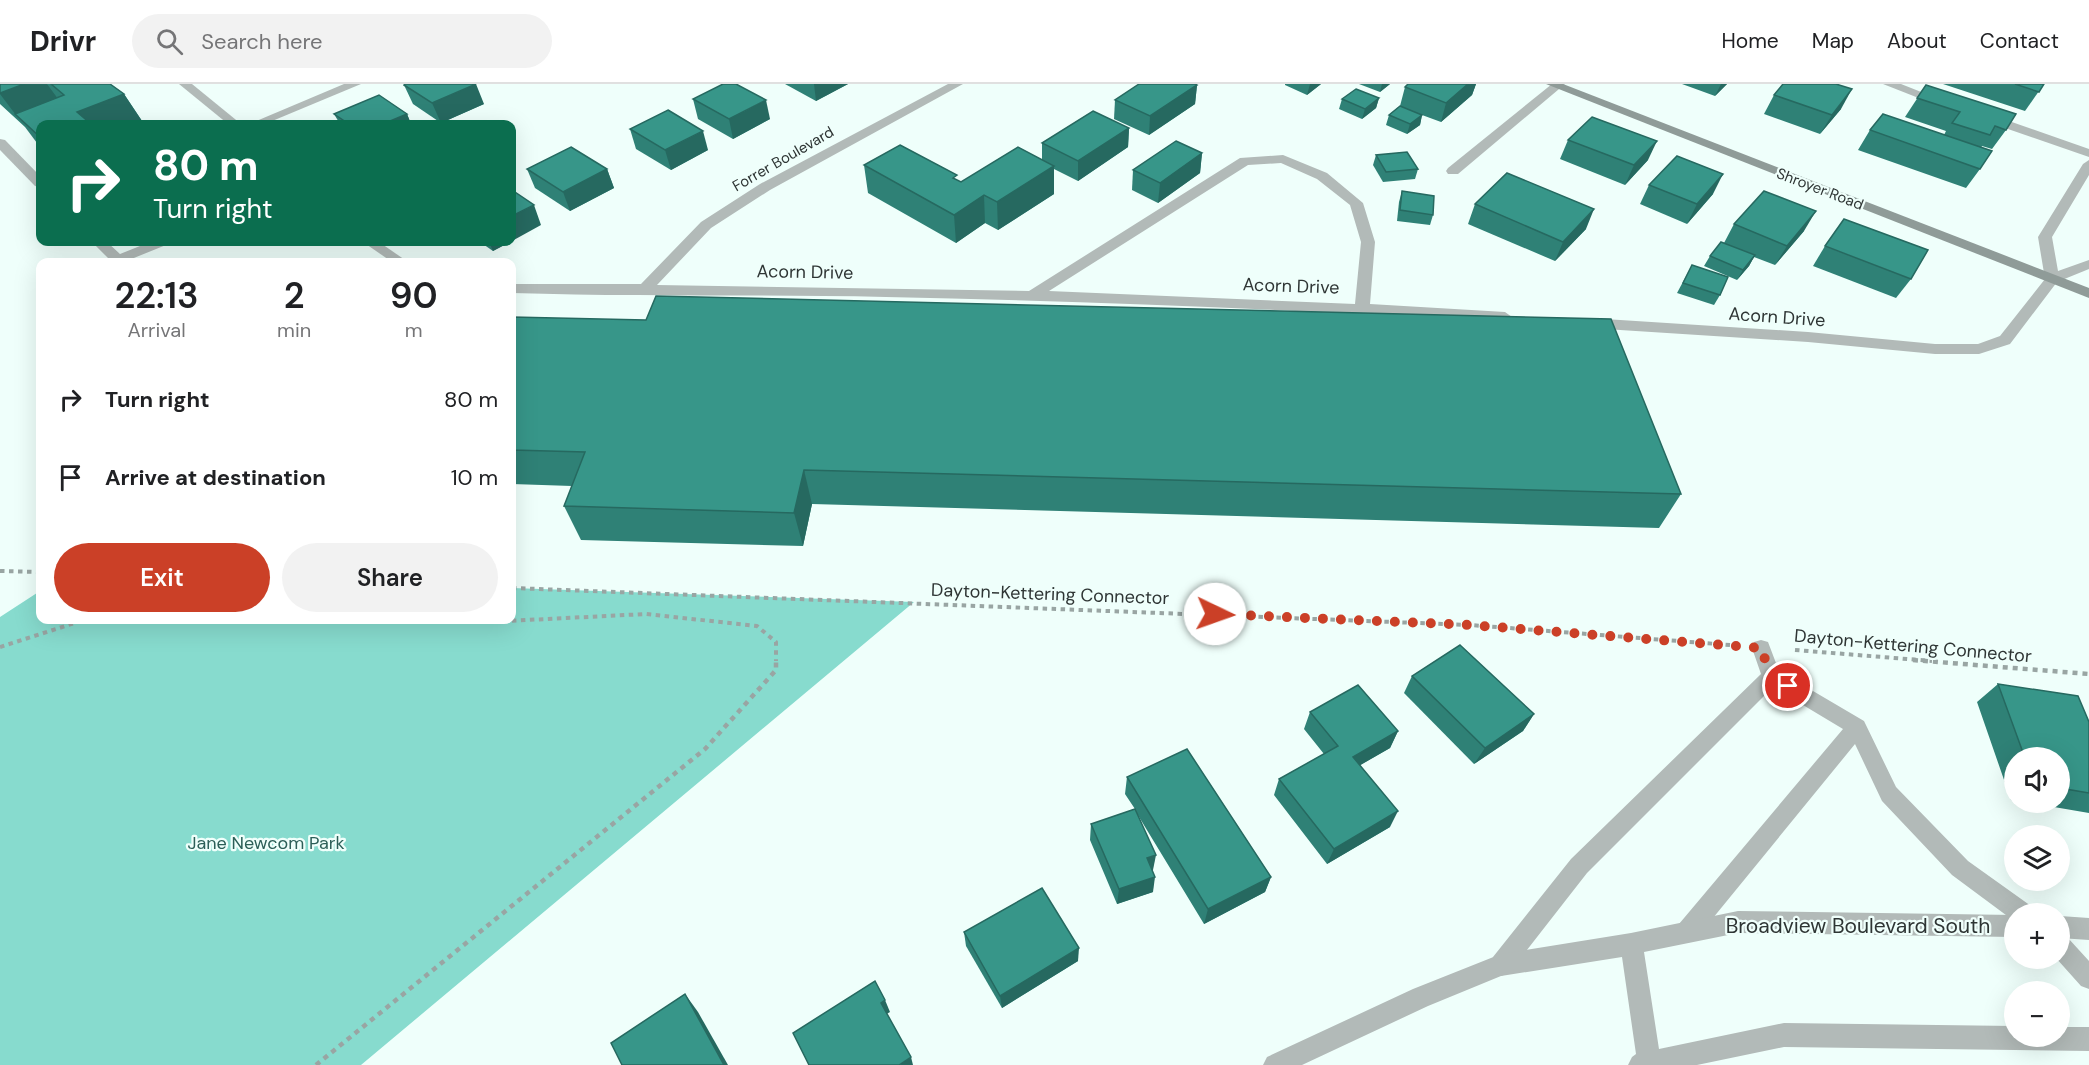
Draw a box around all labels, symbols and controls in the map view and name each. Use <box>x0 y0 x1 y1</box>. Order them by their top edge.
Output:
search box <box>132 14 552 68</box>
text: Drivr <box>30 23 96 60</box>
icon: search <box>153 25 186 58</box>
text: Search here <box>201 27 323 56</box>
text: Home <box>1721 27 1779 55</box>
text: Map <box>1812 27 1854 55</box>
text: About <box>1887 27 1947 55</box>
text: Contact <box>1980 27 2059 55</box>
street label: Forrer Boulevard <box>729 122 837 196</box>
text: 80 m <box>153 138 259 193</box>
icon: right <box>54 144 132 222</box>
street label: Shroyer Road <box>1774 163 1866 215</box>
text: Turn right <box>153 191 273 226</box>
street label: Acorn Drive <box>756 259 854 285</box>
text: 22:13 <box>114 272 199 319</box>
text: 2 <box>284 272 305 319</box>
text: 90 <box>390 272 438 319</box>
street label: Acorn Drive <box>1242 272 1340 300</box>
street label: Acorn Drive <box>1728 302 1826 332</box>
text: Arrival <box>127 317 186 343</box>
text: min <box>277 317 311 343</box>
text: m <box>405 317 423 343</box>
icon: right <box>54 383 87 416</box>
text: Turn right <box>105 385 210 414</box>
text: 80 m <box>444 385 498 414</box>
icon: arrive <box>54 461 87 494</box>
text: Arrive at destination <box>105 463 326 492</box>
text: 10 m <box>451 463 498 492</box>
button: Exit <box>54 543 270 612</box>
button: Share <box>282 543 498 612</box>
street label: Dayton-Kettering Connector <box>931 578 1170 610</box>
position arrow <box>1183 582 1247 646</box>
street label: Dayton-Kettering Connector <box>1793 624 2033 668</box>
pin <box>1762 660 1813 711</box>
icon: arrive <box>1771 669 1804 702</box>
map controls <box>2004 747 2070 1047</box>
button: sound <box>2004 747 2070 813</box>
button: layers <box>2004 825 2070 891</box>
park label: Jane Newcom Park <box>187 831 345 855</box>
button: + <box>2004 903 2070 969</box>
street label: Broadview Boulevard South <box>1726 912 1990 940</box>
button: − <box>2004 981 2070 1047</box>

